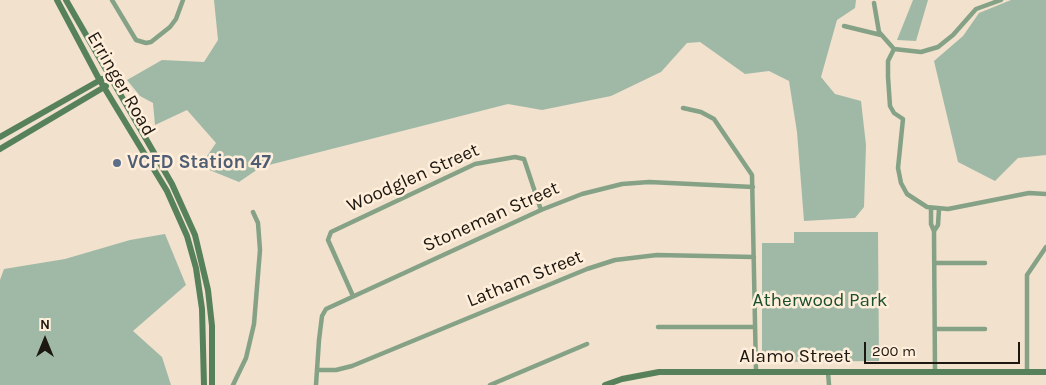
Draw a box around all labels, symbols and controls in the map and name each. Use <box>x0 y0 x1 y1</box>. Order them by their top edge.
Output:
street label: Erringer Road <box>82 28 160 140</box>
street label: Woodglen Street <box>343 139 483 217</box>
place label: VCFD Station 47 <box>127 152 271 174</box>
marker: VCFD Station 47 <box>111 157 123 169</box>
street label: Stoneman Street <box>419 177 563 257</box>
street label: Latham Street <box>464 245 586 313</box>
park label: Atherwood Park <box>752 290 888 312</box>
north arrow <box>20 315 70 365</box>
text: N <box>40 316 50 333</box>
scale bar <box>866 332 1022 364</box>
text: 200 m <box>872 342 916 360</box>
street label: Alamo Street <box>739 346 851 368</box>

